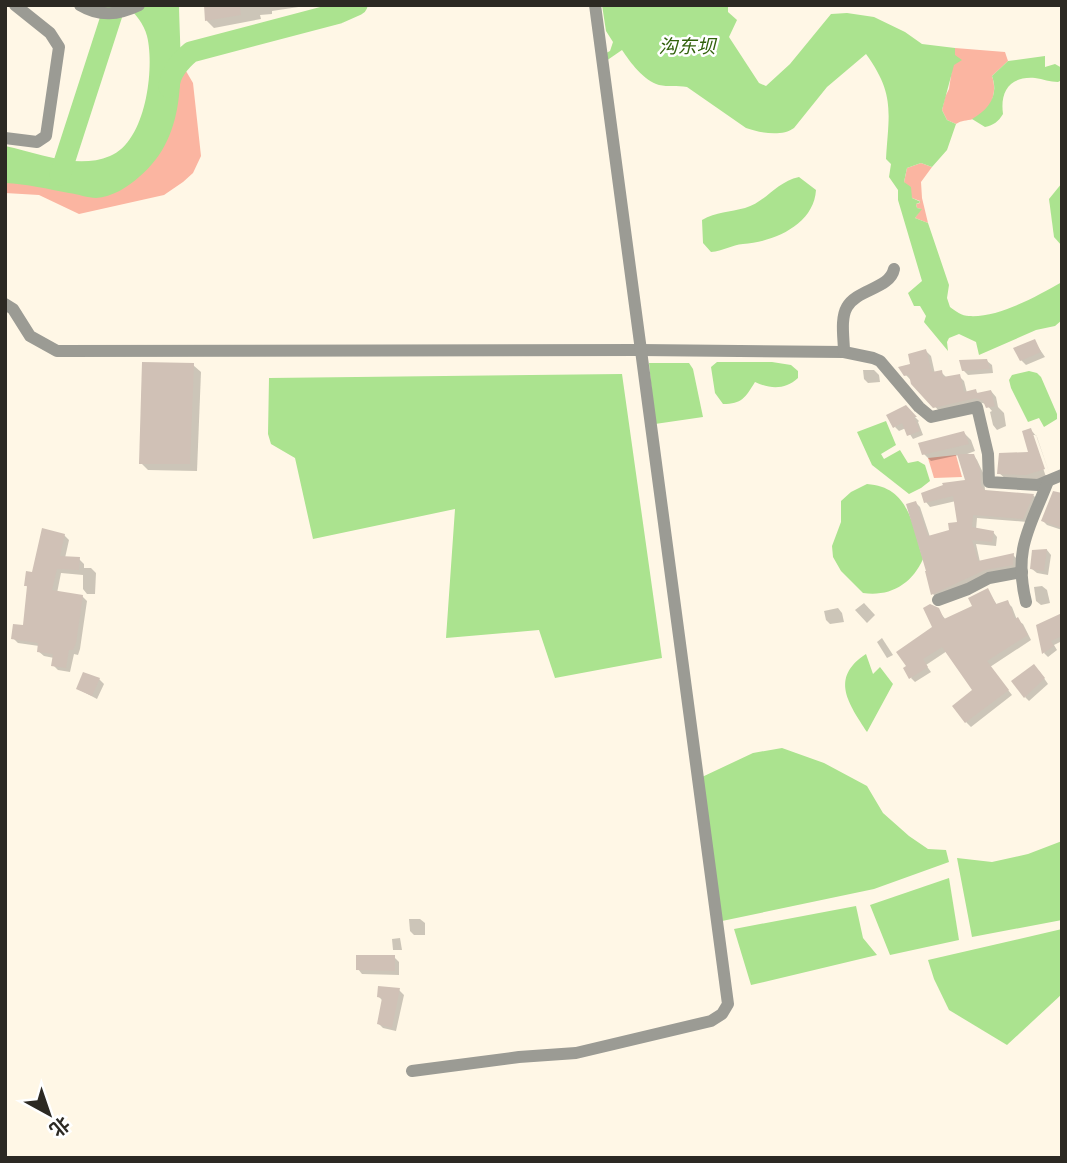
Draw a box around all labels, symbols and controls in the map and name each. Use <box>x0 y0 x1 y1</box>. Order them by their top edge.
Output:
water label: 沟东坝 <box>658 34 717 58</box>
north arrow <box>14 1079 84 1149</box>
text: 北 <box>45 1112 75 1142</box>

